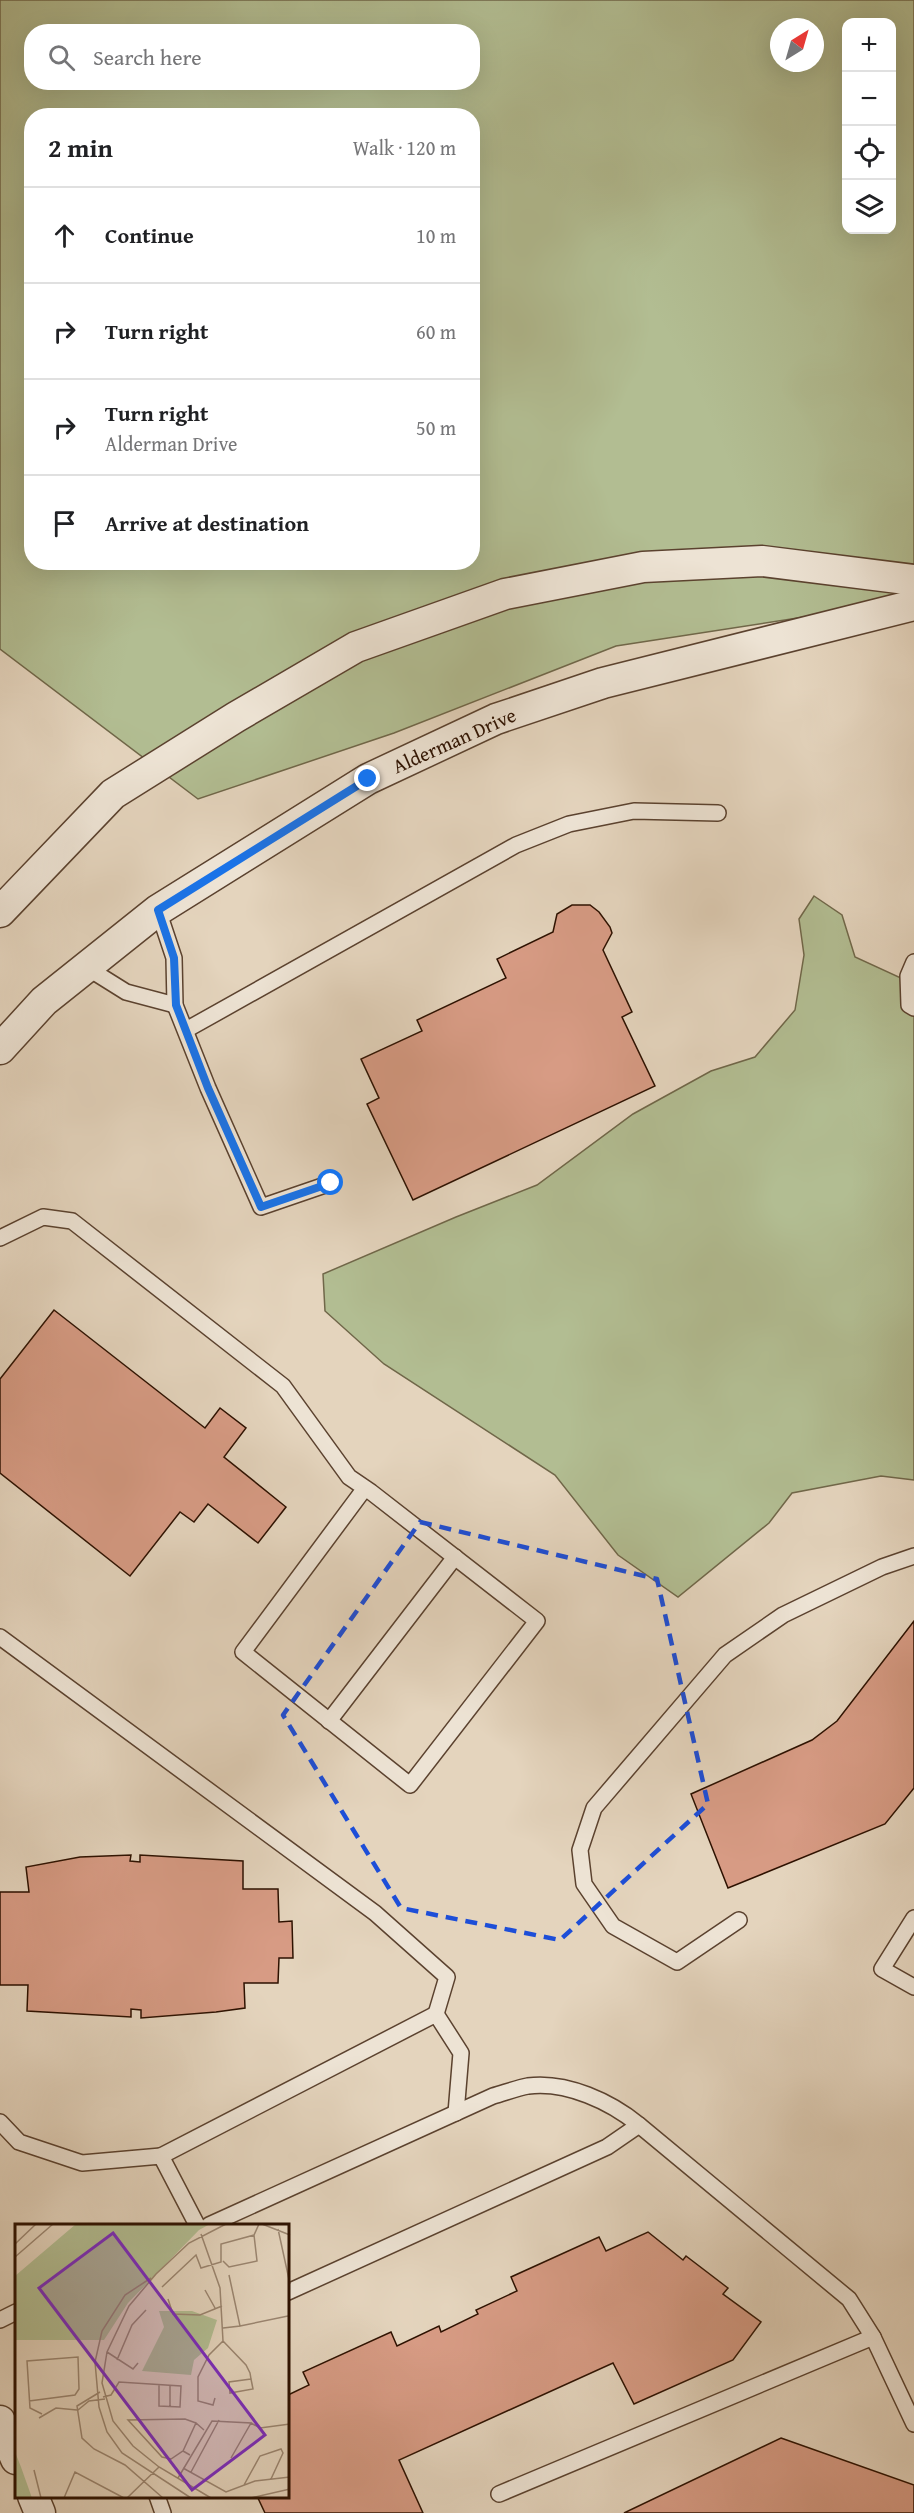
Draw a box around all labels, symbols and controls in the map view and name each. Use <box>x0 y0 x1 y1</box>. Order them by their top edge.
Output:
north arrow <box>770 18 824 72</box>
map controls <box>842 18 896 234</box>
button: + <box>842 18 896 72</box>
search box <box>24 24 480 90</box>
icon: search <box>45 41 78 74</box>
text: Search here <box>93 41 202 73</box>
button: − <box>842 72 896 126</box>
button: locate <box>842 126 896 180</box>
text: 2 min <box>48 128 113 167</box>
text: Walk · 120 m <box>353 133 456 162</box>
button: layers <box>842 180 896 234</box>
icon: ahead <box>48 219 81 252</box>
text: Continue <box>105 219 194 251</box>
text: 10 m <box>416 221 456 250</box>
icon: right <box>48 315 81 348</box>
text: Turn right <box>105 315 208 347</box>
text: 60 m <box>416 317 456 346</box>
text: Turn right <box>105 397 208 429</box>
icon: right <box>48 411 81 444</box>
text: 50 m <box>416 413 456 442</box>
text: Alderman Drive <box>105 429 237 458</box>
icon: arrive <box>48 507 81 540</box>
text: Arrive at destination <box>105 507 309 539</box>
street label: Alderman Drive <box>388 700 520 780</box>
route end <box>354 765 380 791</box>
route start <box>317 1169 343 1195</box>
inset map <box>15 2224 290 2498</box>

